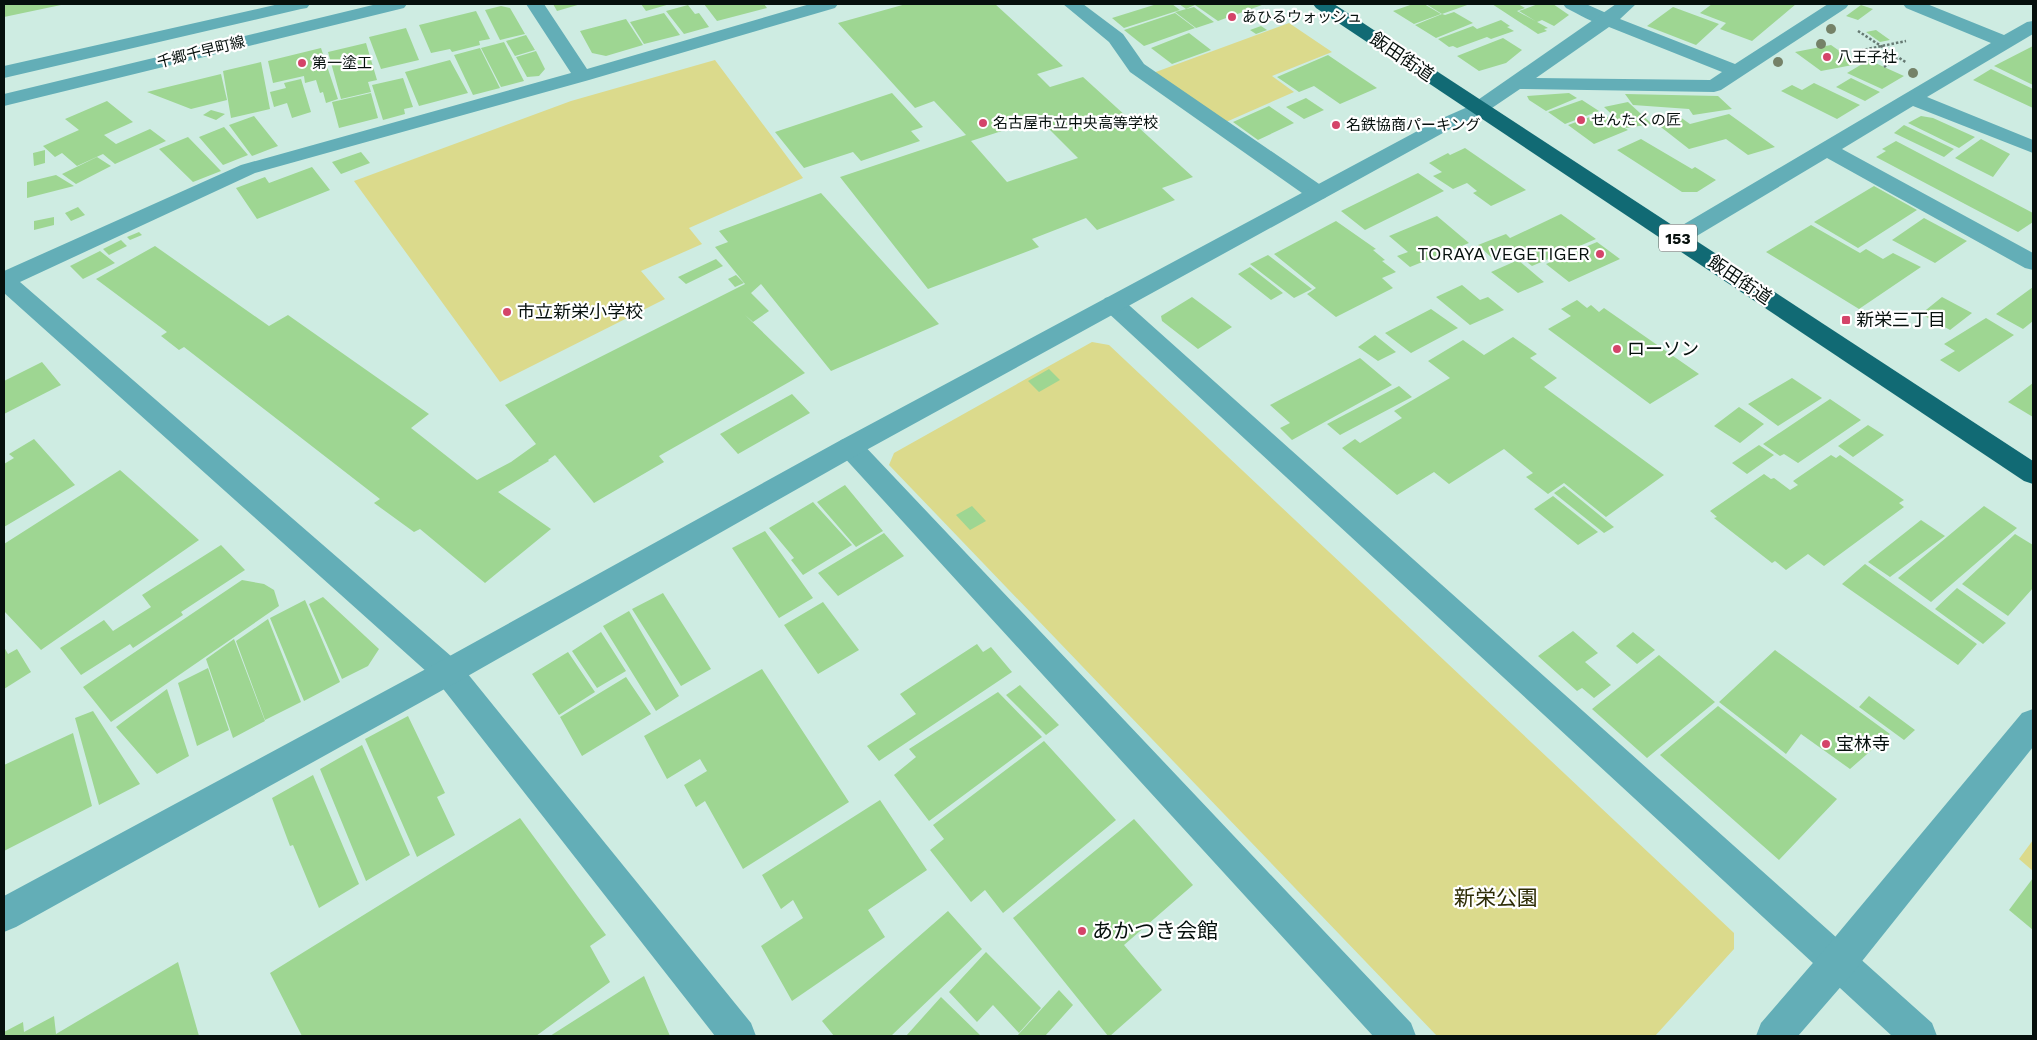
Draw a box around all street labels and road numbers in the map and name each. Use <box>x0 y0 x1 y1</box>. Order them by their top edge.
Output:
street label: 飯田街道 <box>1367 28 1438 85</box>
street label: 千郷千早町線 <box>155 32 247 72</box>
road number: 153 <box>1659 224 1697 252</box>
street label: 飯田街道 <box>1705 251 1776 308</box>

